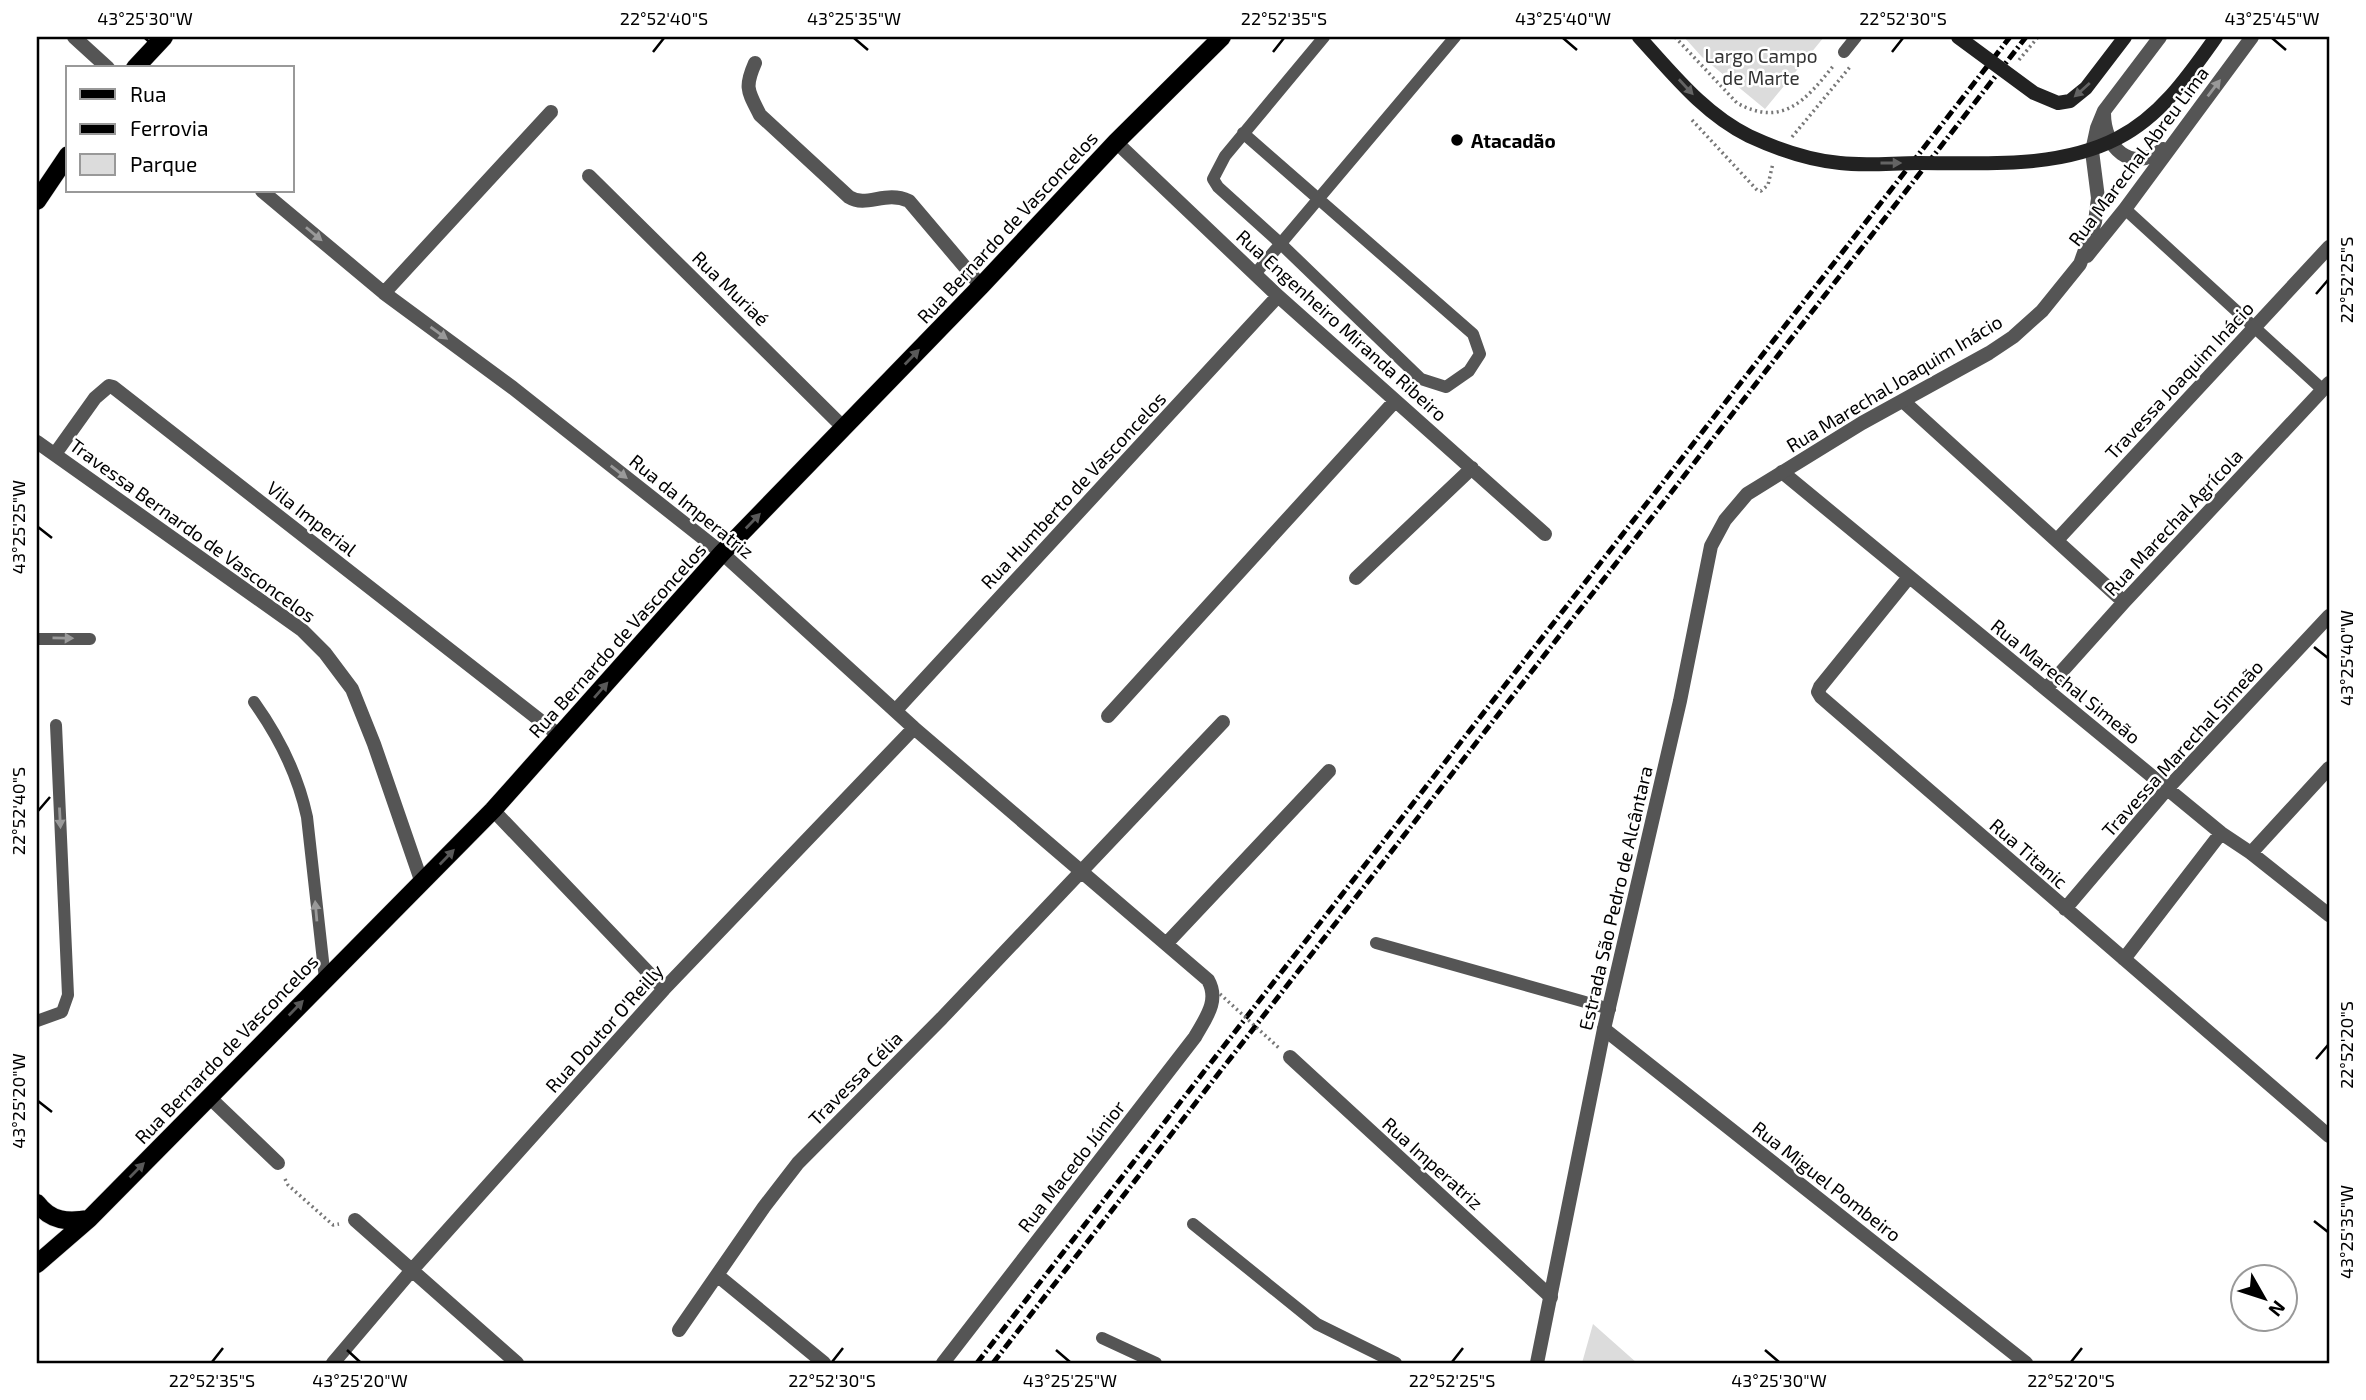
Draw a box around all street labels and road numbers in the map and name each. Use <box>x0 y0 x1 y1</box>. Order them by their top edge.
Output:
street label: Rua Marechal Abreu Lima <box>2063 62 2213 250</box>
street label: Rua Bernardo de Vasconcelos <box>912 126 1102 328</box>
street label: Rua Engenheiro Miranda Ribeiro <box>1232 224 1452 426</box>
street label: Rua Muriaé <box>688 246 774 330</box>
street label: Travessa Joaquim Inácio <box>2100 296 2258 464</box>
street label: Rua Marechal Joaquim Inácio <box>1782 309 2006 457</box>
street label: Rua Humberto de Vasconcelos <box>976 387 1170 593</box>
street label: Travessa Bernardo de Vasconcelos <box>66 433 320 627</box>
street label: Rua Marechal Agrícola <box>2099 444 2247 600</box>
street label: Rua da Imperatriz <box>625 449 759 563</box>
street label: Vila Imperial <box>262 476 362 560</box>
street label: Rua Bernardo de Vasconcelos <box>523 538 711 742</box>
street label: Rua Marechal Simeão <box>1987 614 2145 748</box>
street label: Travessa Marechal Simeão <box>2097 655 2267 841</box>
street label: Estrada São Pedro de Alcântara <box>1573 764 1657 1032</box>
street label: Rua Titanic <box>1986 813 2072 893</box>
street label: Rua Bernardo de Vasconcelos <box>129 950 323 1148</box>
street label: Rua Doutor O'Reilly <box>540 959 668 1097</box>
street label: Travessa Célia <box>803 1026 907 1130</box>
street label: Rua Macedo Júnior <box>1012 1095 1130 1236</box>
street label: Rua Imperatriz <box>1378 1112 1488 1214</box>
street label: Rua Miguel Pombeiro <box>1748 1116 1906 1246</box>

